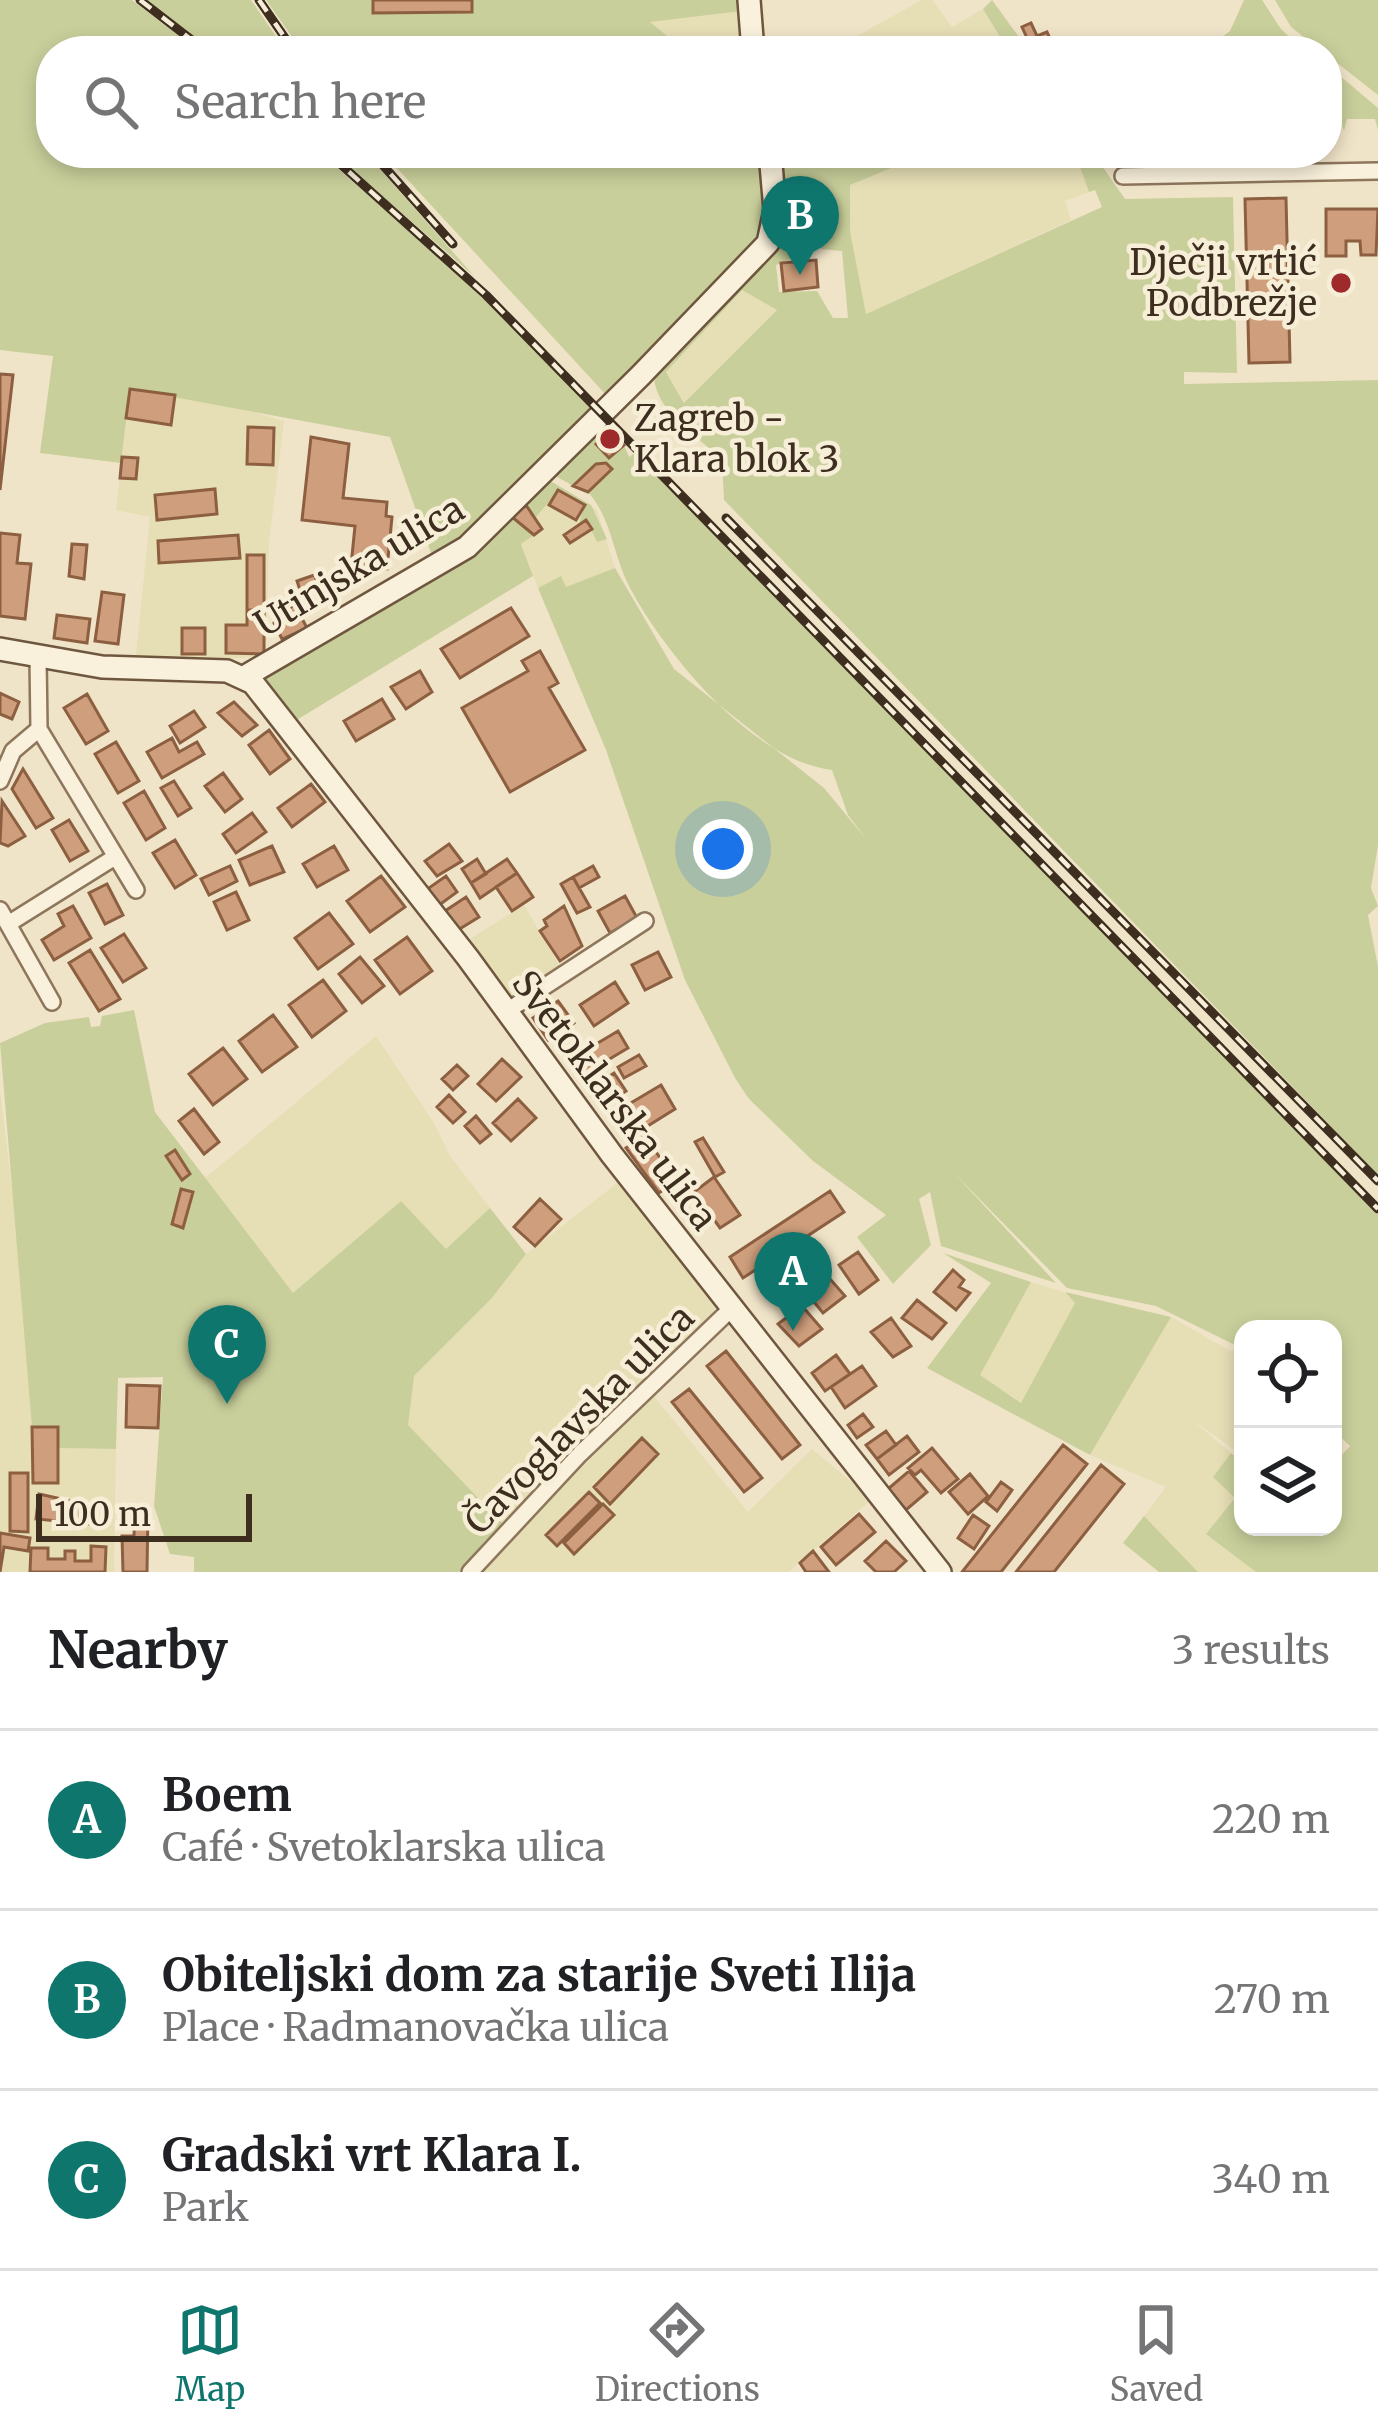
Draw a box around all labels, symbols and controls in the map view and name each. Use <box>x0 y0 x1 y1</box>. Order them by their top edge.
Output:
search box <box>36 36 1342 168</box>
icon: search <box>78 69 144 135</box>
text: Search here <box>174 74 426 130</box>
pin: B <box>761 176 839 275</box>
place label: Dječji vrtić Podbrežje <box>1130 240 1317 326</box>
marker: Dječji vrtić Podbrežje <box>1328 270 1354 296</box>
place label: Zagreb - Klara blok 3 <box>634 396 839 482</box>
marker: Zagreb - Klara blok 3 <box>597 426 623 452</box>
street label: Utinjska ulica <box>246 486 472 647</box>
your location <box>693 819 753 879</box>
street label: Svetoklarska ulica <box>502 962 727 1239</box>
pin: A <box>754 1232 832 1331</box>
street label: Čavoglavska ulica <box>454 1294 703 1543</box>
pin: C <box>188 1305 266 1404</box>
map controls <box>1234 1320 1342 1536</box>
button: locate <box>1234 1320 1342 1428</box>
button: layers <box>1234 1428 1342 1536</box>
scale bar <box>36 1488 252 1541</box>
text: 100 m <box>54 1494 151 1535</box>
text: Nearby <box>48 1618 228 1682</box>
text: 3 results <box>1172 1626 1330 1675</box>
text: Boem <box>162 1767 292 1823</box>
text: A <box>73 1795 101 1844</box>
text: 220 m <box>1212 1795 1330 1844</box>
text: Café · Svetoklarska ulica <box>162 1823 606 1872</box>
text: Obiteljski dom za starije Sveti Ilija <box>162 1947 916 2003</box>
text: B <box>73 1975 101 2024</box>
text: 270 m <box>1214 1975 1330 2024</box>
text: Place · Radmanovačka ulica <box>162 2003 669 2052</box>
text: Gradski vrt Klara I. <box>162 2127 582 2183</box>
text: C <box>74 2155 100 2204</box>
text: 340 m <box>1212 2155 1330 2204</box>
text: Park <box>162 2183 249 2232</box>
tab: Map <box>175 2297 245 2410</box>
tab: Directions <box>595 2297 760 2410</box>
tab: Saved <box>1110 2297 1203 2410</box>

